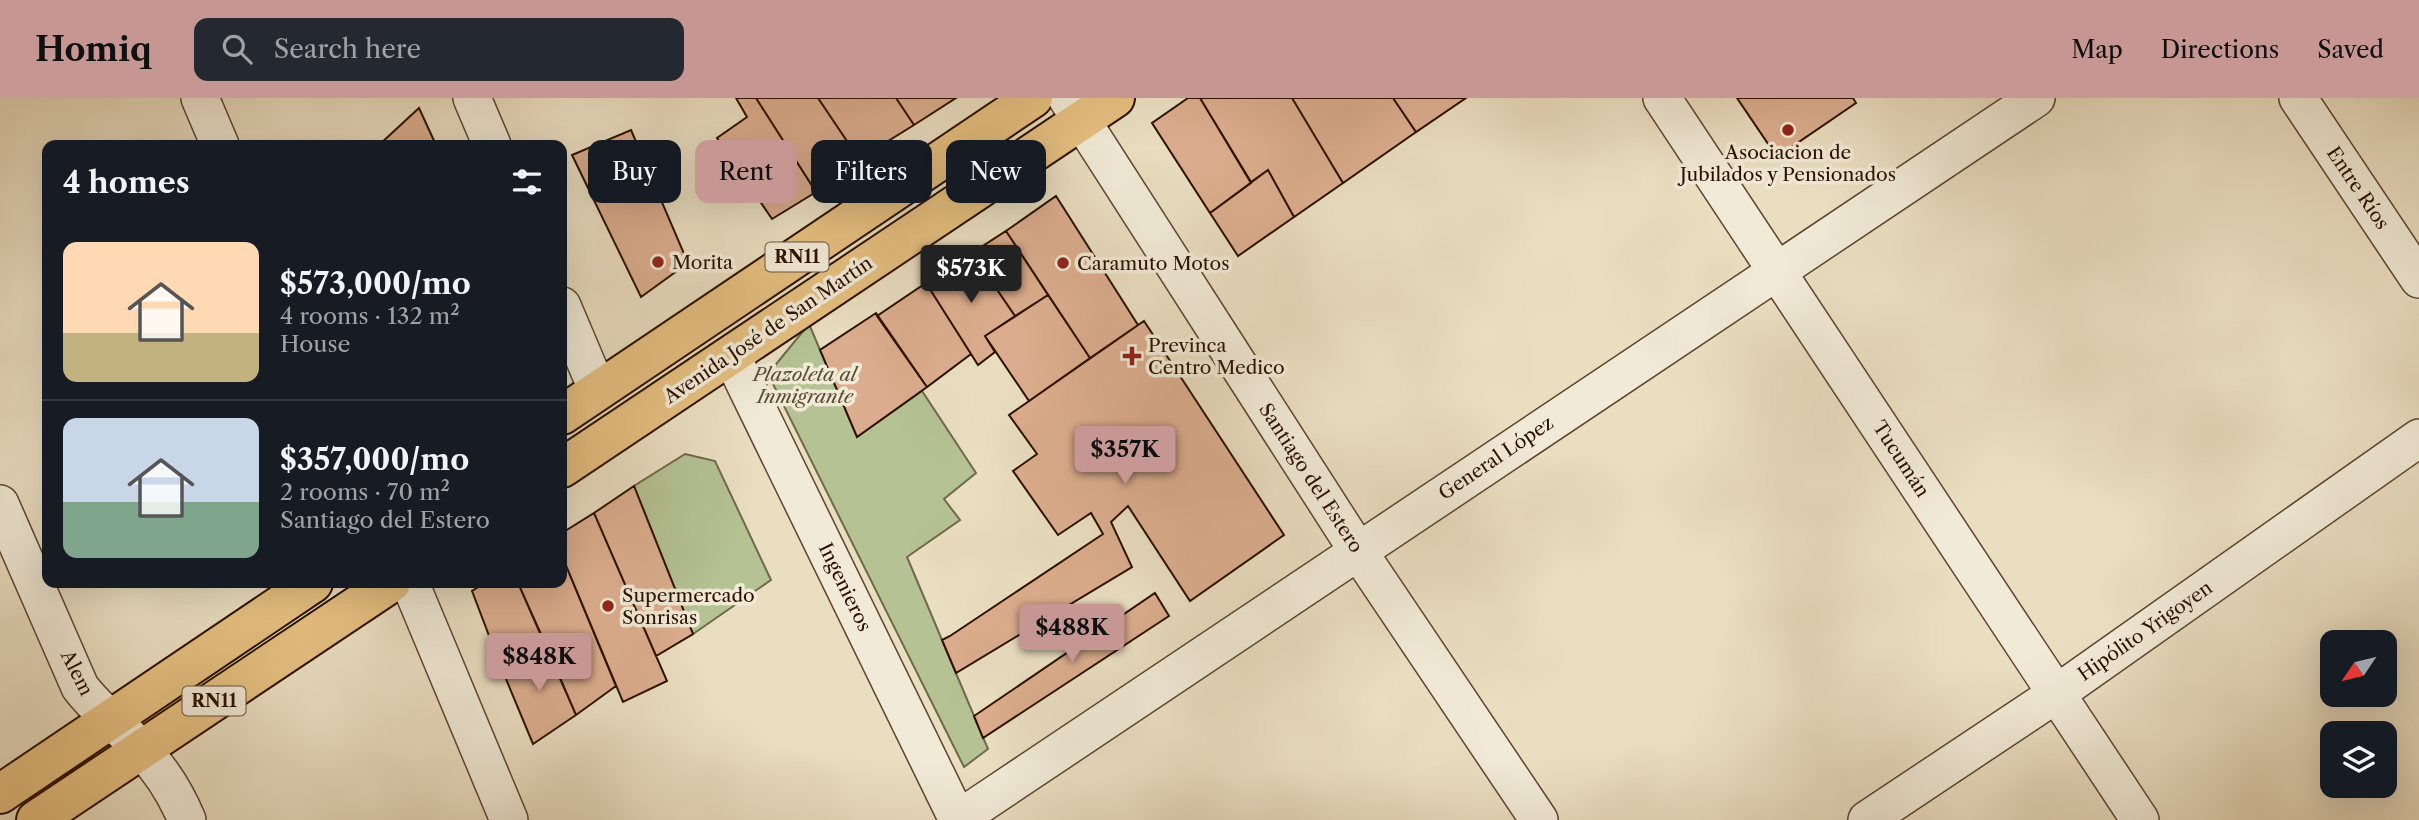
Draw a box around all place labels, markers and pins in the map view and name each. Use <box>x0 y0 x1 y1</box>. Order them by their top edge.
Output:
marker: Asociacion de Jubilados y Pensionados <box>1780 122 1796 138</box>
place label: Asociacion de Jubilados y Pensionados <box>1677 141 1896 186</box>
pin: $573K <box>922 246 1020 305</box>
place label: Morita <box>672 251 733 274</box>
place label: Caramuto Motos <box>1077 252 1229 275</box>
marker: Morita <box>650 254 666 270</box>
marker: Caramuto Motos <box>1055 255 1071 271</box>
place label: Previnca Centro Medico <box>1148 334 1285 379</box>
marker: Previnca Centro Medico <box>1122 346 1142 366</box>
pin: $357K <box>1076 426 1174 486</box>
place label: Supermercado Sonrisas <box>622 584 755 629</box>
marker: Supermercado Sonrisas <box>600 598 616 614</box>
pin: $488K <box>1023 604 1121 664</box>
pin: $848K <box>490 634 588 693</box>

